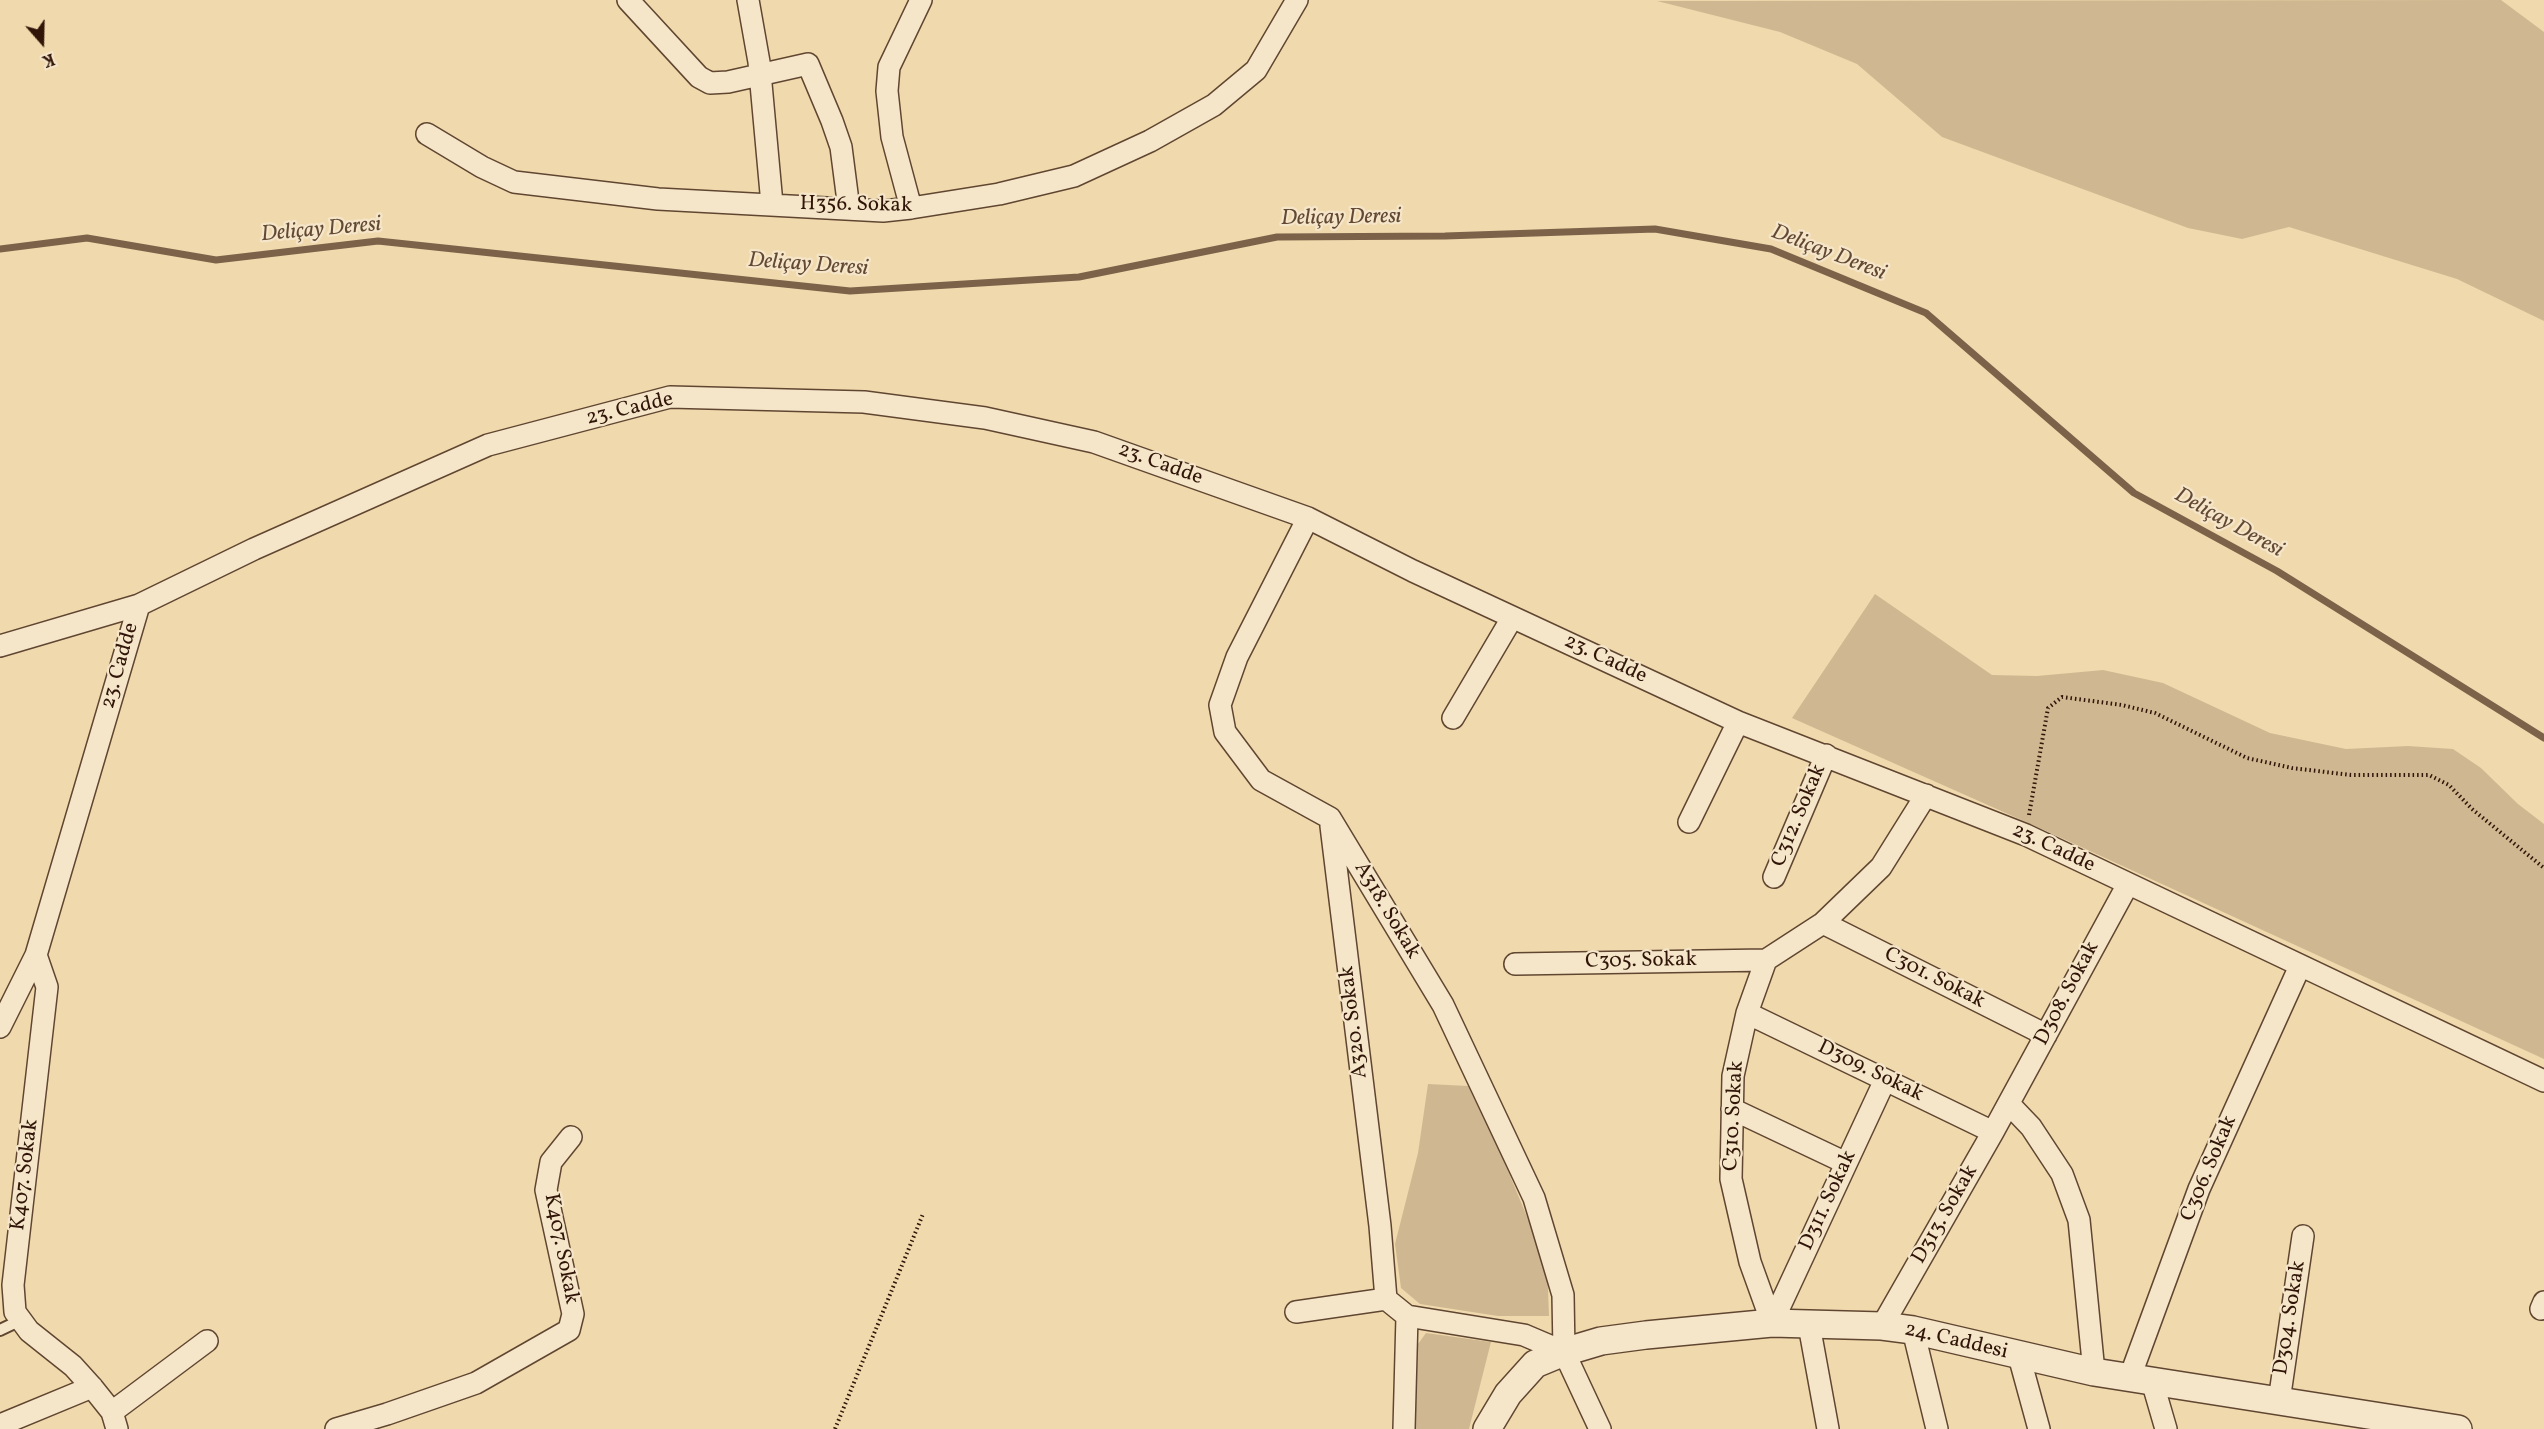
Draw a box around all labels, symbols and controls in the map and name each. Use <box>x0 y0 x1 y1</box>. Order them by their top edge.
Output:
north arrow <box>12 12 72 72</box>
text: K <box>39 47 57 71</box>
street label: H356. Sokak <box>800 192 912 220</box>
water label: Deliçay Deresi <box>1281 205 1401 233</box>
water label: Deliçay Deresi <box>260 213 382 249</box>
water label: Deliçay Deresi <box>1767 220 1889 288</box>
water label: Deliçay Deresi <box>747 249 869 283</box>
street label: 23. Cadde <box>584 388 676 432</box>
street label: 23. Cadde <box>1114 438 1206 492</box>
water label: Deliçay Deresi <box>2169 483 2287 565</box>
street label: 23. Cadde <box>97 620 145 712</box>
street label: 23. Cadde <box>1560 630 1650 690</box>
street label: C312. Sokak <box>1767 761 1833 871</box>
street label: 23. Cadde <box>2008 819 2098 879</box>
street label: A318. Sokak <box>1347 858 1425 964</box>
street label: D308. Sokak <box>2030 938 2106 1050</box>
street label: C301. Sokak <box>1879 943 1989 1015</box>
street label: C305. Sokak <box>1585 948 1697 976</box>
street label: A320. Sokak <box>1336 964 1374 1080</box>
street label: D309. Sokak <box>1813 1036 1927 1108</box>
street label: C310. Sokak <box>1720 1060 1750 1172</box>
street label: C306. Sokak <box>2176 1112 2244 1226</box>
street label: K407. Sokak <box>7 1118 45 1232</box>
street label: D311. Sokak <box>1795 1147 1863 1255</box>
street label: D313. Sokak <box>1908 1161 1984 1269</box>
street label: K407. Sokak <box>537 1192 583 1306</box>
street label: D304. Sokak <box>2270 1259 2312 1377</box>
street label: 24. Caddesi <box>1902 1318 2010 1366</box>

